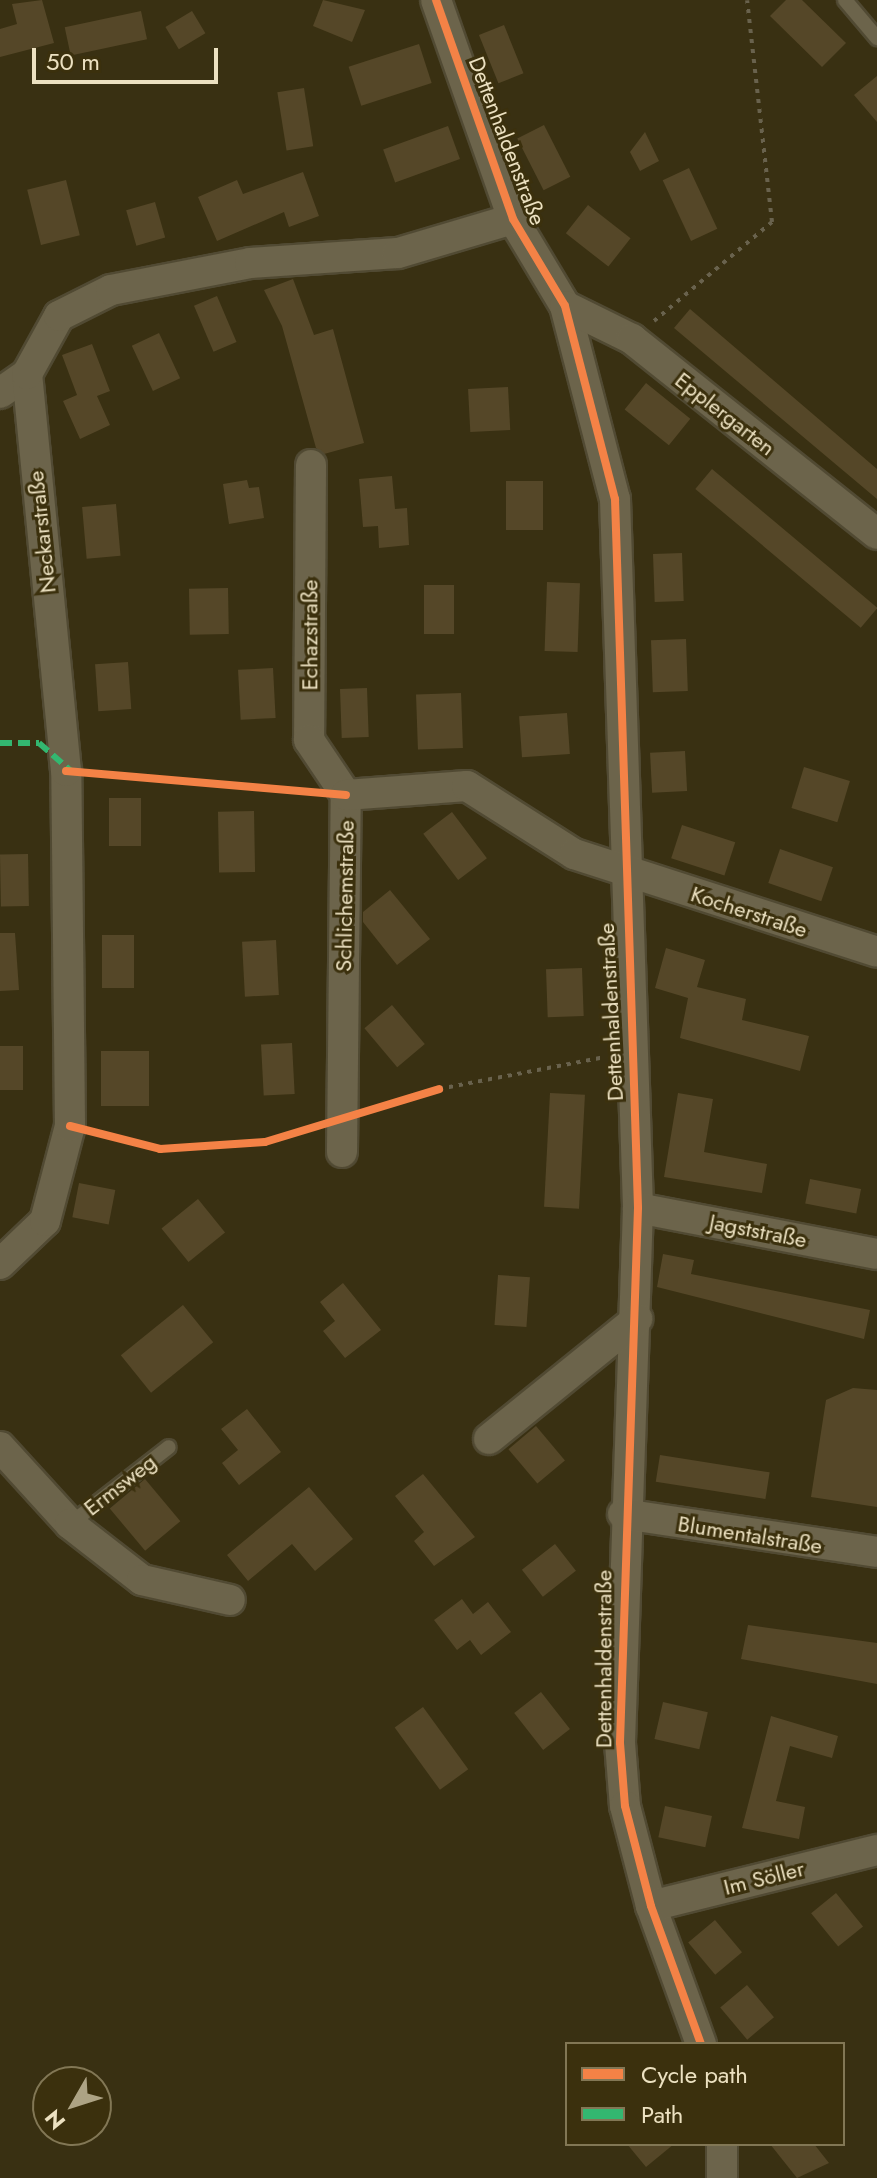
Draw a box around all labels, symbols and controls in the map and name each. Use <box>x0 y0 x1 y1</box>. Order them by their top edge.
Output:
scale bar <box>36 32 222 82</box>
text: 50 m <box>46 44 100 79</box>
street label: Dettenhaldenstraße <box>463 53 551 229</box>
street label: Epplergarten <box>670 367 780 461</box>
street label: Neckarstraße <box>22 470 62 594</box>
street label: Echazstraße <box>297 580 323 690</box>
street label: Schlichemstraße <box>330 820 360 972</box>
street label: Kocherstraße <box>687 881 811 943</box>
street label: Dettenhaldenstraße <box>593 922 629 1102</box>
street label: Jagststraße <box>707 1209 809 1253</box>
street label: Ermsweg <box>79 1449 161 1521</box>
street label: Blumentalstraße <box>676 1511 824 1559</box>
street label: Dettenhaldenstraße <box>591 1570 617 1748</box>
street label: Im Söller <box>721 1855 807 1901</box>
legend <box>565 2042 845 2146</box>
text: Cycle path <box>641 2057 748 2092</box>
north arrow <box>32 2066 112 2146</box>
text: Path <box>641 2097 683 2132</box>
text: N <box>37 2103 73 2137</box>

